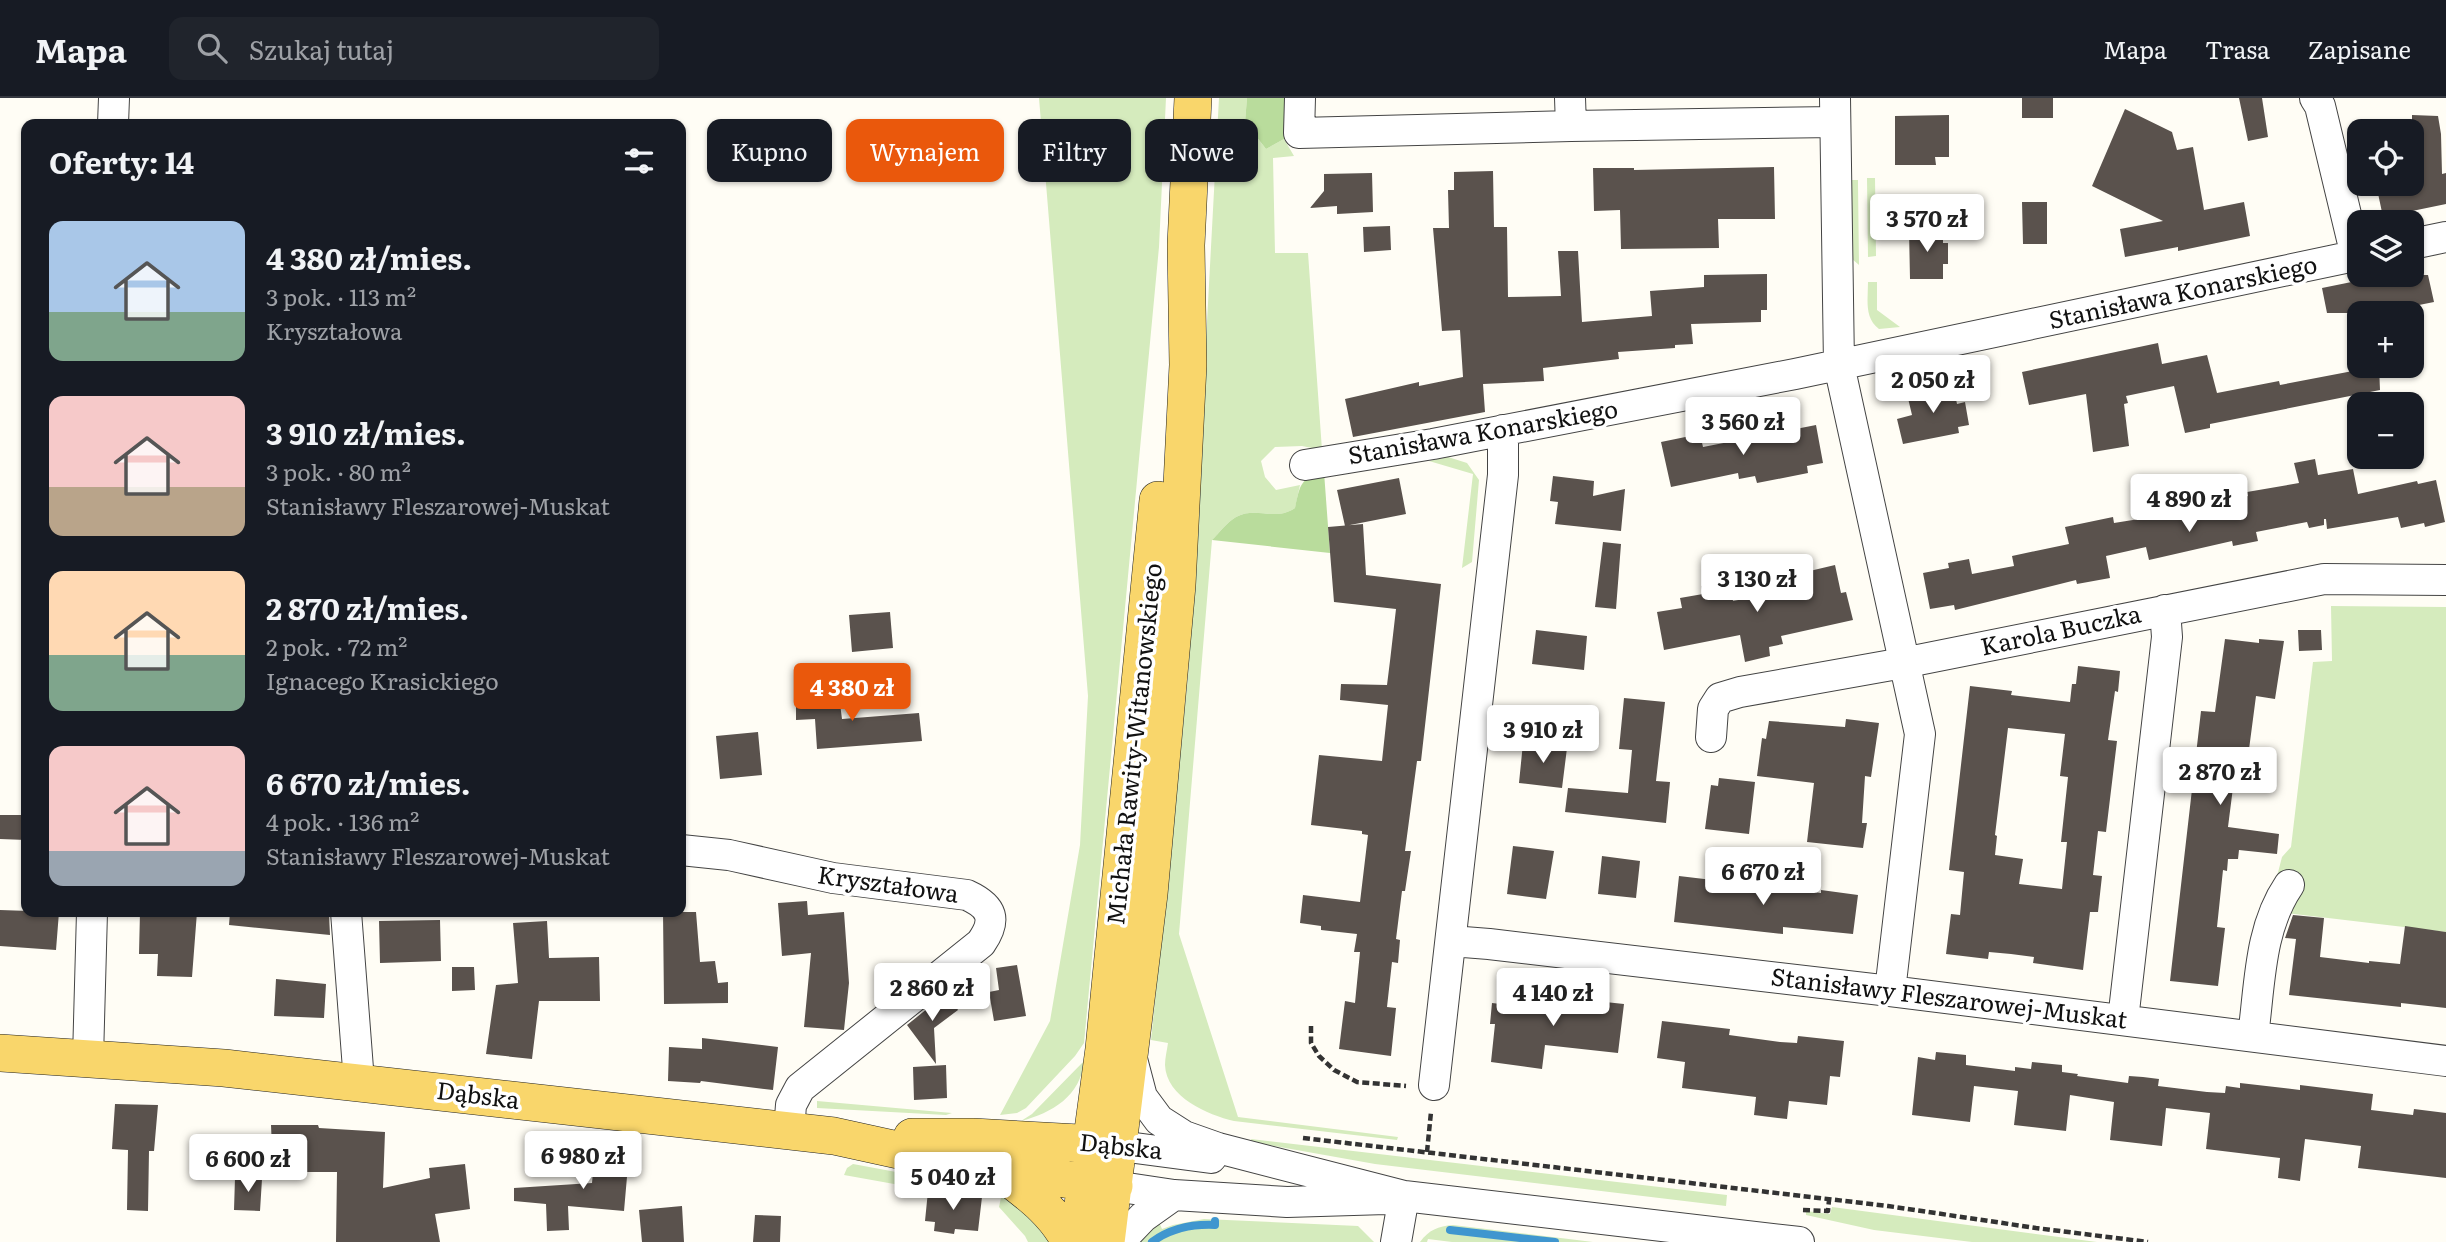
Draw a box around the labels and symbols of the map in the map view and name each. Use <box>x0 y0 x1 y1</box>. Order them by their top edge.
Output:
pin: 3 570 zł <box>1855 194 1999 254</box>
street label: Stanisława Konarskiego <box>2045 245 2320 336</box>
pin: 2 050 zł <box>1861 356 2005 415</box>
street label: Stanisława Konarskiego <box>1345 390 1620 472</box>
pin: 3 560 zł <box>1671 398 1815 457</box>
pin: 4 890 zł <box>2117 474 2261 534</box>
pin: 3 130 zł <box>1685 554 1829 614</box>
street label: Michała Rawity-Witanowskiego <box>1096 561 1169 927</box>
street label: Karola Buczka <box>1977 594 2144 663</box>
pin: 4 380 zł <box>780 664 924 723</box>
pin: 3 910 zł <box>1471 706 1615 765</box>
pin: 2 870 zł <box>2148 748 2292 807</box>
pin: 6 670 zł <box>1691 848 1835 907</box>
street label: Kryształowa <box>815 855 961 910</box>
street label: Stanisławy Fleszarowej-Muskat <box>1769 957 2130 1036</box>
pin: 2 860 zł <box>860 964 1004 1023</box>
pin: 4 140 zł <box>1481 968 1625 1028</box>
street label: Dąbska <box>435 1071 522 1116</box>
street label: Dąbska <box>1078 1123 1165 1166</box>
pin: 6 980 zł <box>511 1132 655 1191</box>
pin: 6 600 zł <box>176 1134 320 1194</box>
pin: 5 040 zł <box>881 1152 1025 1212</box>

